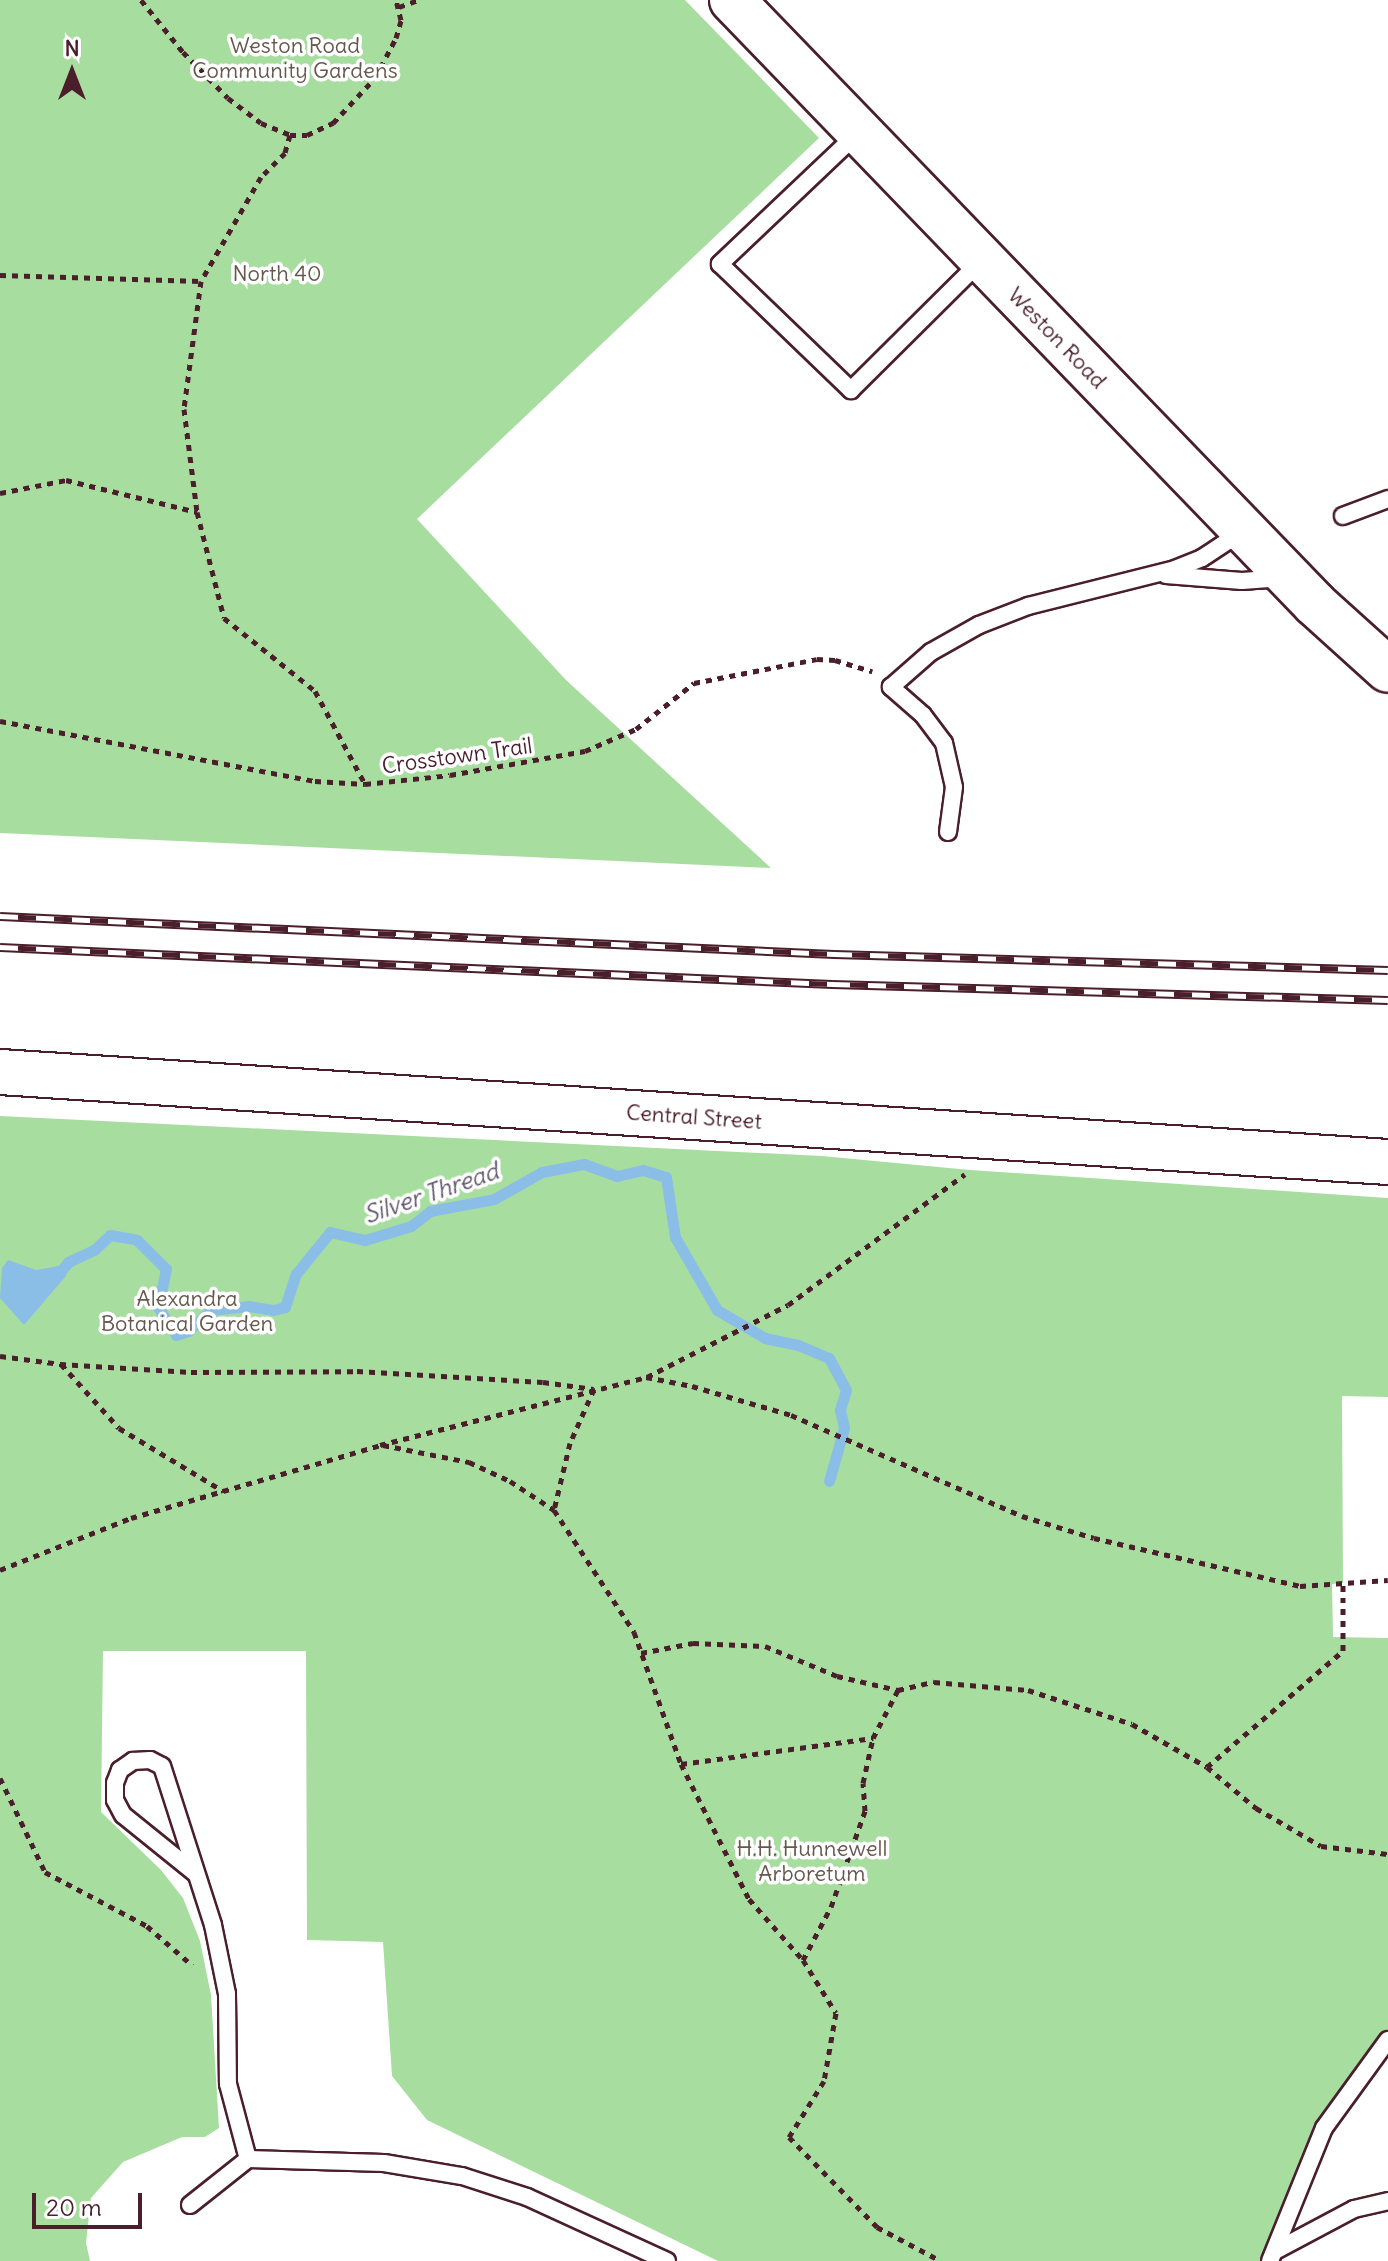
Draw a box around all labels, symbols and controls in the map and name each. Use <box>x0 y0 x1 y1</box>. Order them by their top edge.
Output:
north arrow <box>32 32 112 112</box>
park label: Weston Road Community Gardens <box>192 32 398 84</box>
text: N <box>64 34 80 62</box>
park label: North 40 <box>233 261 321 287</box>
street label: Weston Road <box>1002 282 1112 394</box>
street label: Crosstown Trail <box>380 732 534 780</box>
street label: Central Street <box>625 1099 763 1135</box>
water label: Silver Thread <box>360 1157 502 1229</box>
park label: Alexandra Botanical Garden <box>101 1285 273 1336</box>
park label: H.H. Hunnewell Arboretum <box>737 1835 887 1886</box>
scale bar <box>36 2177 146 2227</box>
text: 20 m <box>46 2192 102 2222</box>

